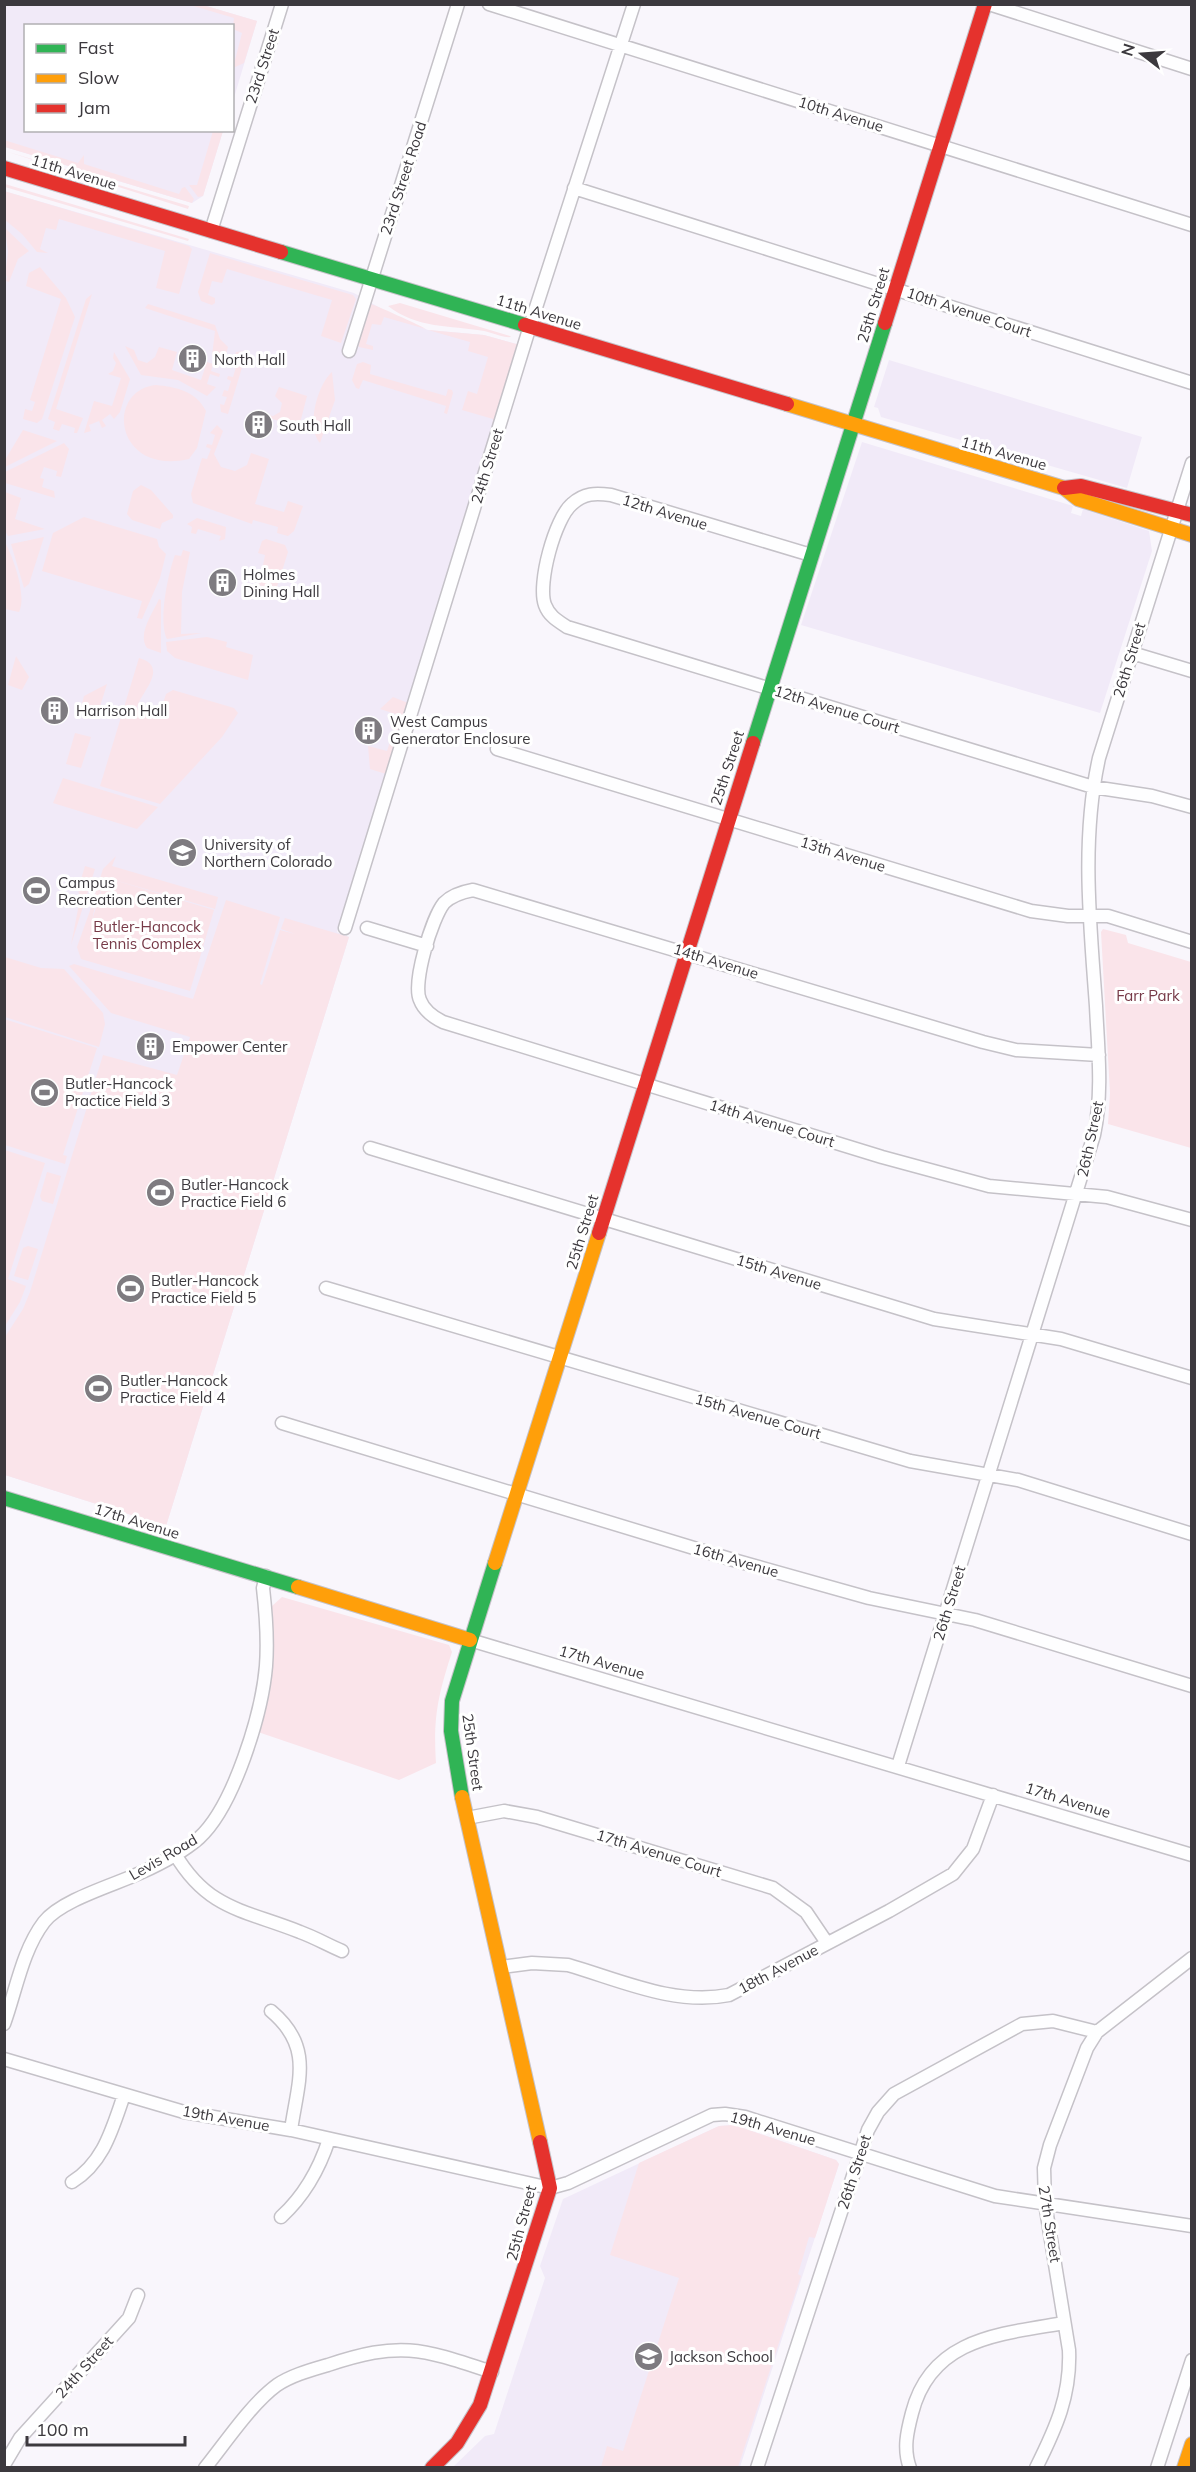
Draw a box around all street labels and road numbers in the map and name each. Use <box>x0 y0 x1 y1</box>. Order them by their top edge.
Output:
street label: 23rd Street <box>241 26 283 106</box>
street label: 10th Avenue <box>796 92 886 136</box>
street label: 23rd Street Road <box>376 119 430 237</box>
street label: 11th Avenue <box>29 150 119 194</box>
street label: 25th Street <box>853 265 893 345</box>
street label: 10th Avenue Court <box>904 283 1034 341</box>
street label: 11th Avenue <box>494 290 584 334</box>
street label: 24th Street <box>467 426 507 506</box>
street label: 11th Avenue <box>959 432 1049 474</box>
street label: 12th Avenue <box>620 490 710 534</box>
street label: 26th Street <box>1109 620 1149 700</box>
street label: 12th Avenue Court <box>772 681 902 737</box>
street label: 25th Street <box>706 728 748 808</box>
street label: 13th Avenue <box>798 832 888 876</box>
street label: 14th Avenue <box>671 939 761 983</box>
street label: 14th Avenue Court <box>707 1095 837 1151</box>
street label: 26th Street <box>1073 1099 1107 1179</box>
street label: 25th Street <box>562 1192 602 1272</box>
street label: 15th Avenue <box>734 1250 824 1294</box>
street label: 15th Avenue Court <box>693 1389 823 1443</box>
street label: 17th Avenue <box>92 1499 182 1543</box>
street label: 16th Avenue <box>691 1539 781 1581</box>
street label: 26th Street <box>929 1563 969 1643</box>
street label: 17th Avenue <box>557 1641 647 1683</box>
street label: 25th Street <box>458 1712 488 1792</box>
street label: 17th Avenue <box>1023 1778 1113 1822</box>
street label: 17th Avenue Court <box>594 1825 724 1881</box>
street label: Levis Road <box>125 1830 201 1884</box>
street label: 18th Avenue <box>735 1940 821 1998</box>
street label: 19th Avenue <box>181 2101 271 2135</box>
street label: 19th Avenue <box>728 2107 818 2149</box>
street label: 26th Street <box>833 2132 875 2212</box>
street label: 25th Street <box>502 2183 540 2263</box>
street label: 27th Street <box>1035 2184 1065 2264</box>
street label: 24th Street <box>51 2332 117 2402</box>

